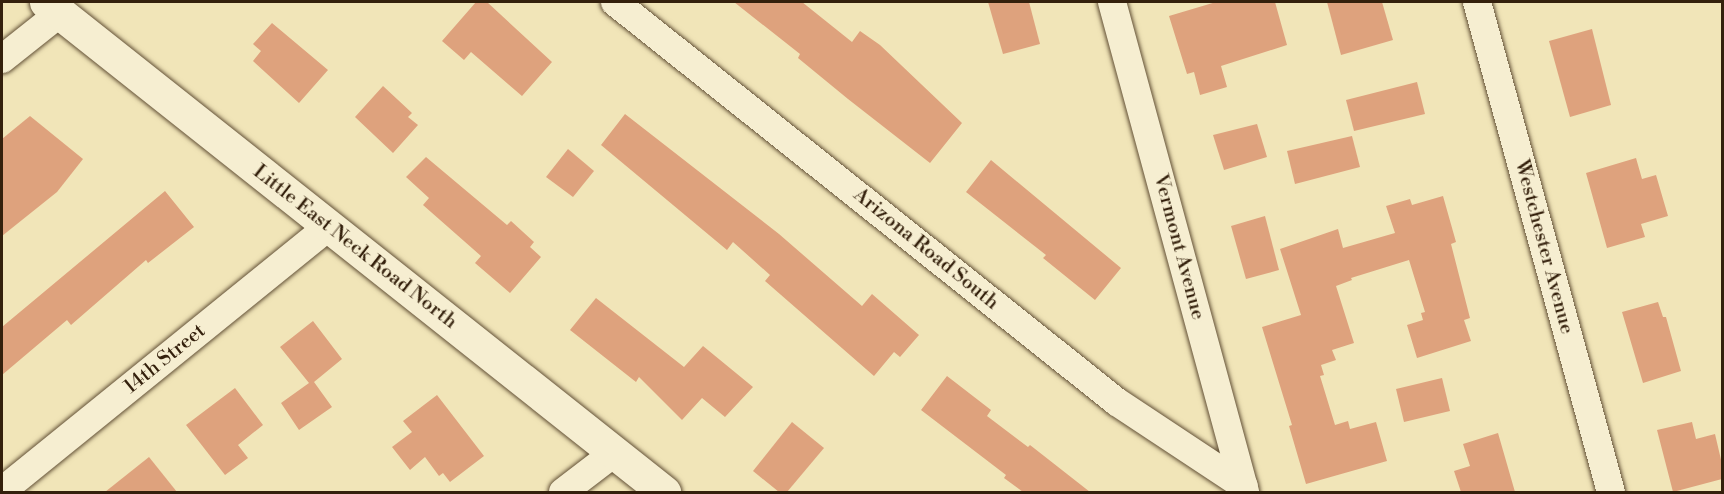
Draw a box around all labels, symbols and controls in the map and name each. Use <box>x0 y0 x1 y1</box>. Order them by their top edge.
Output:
street label: Westchester Avenue <box>1509 157 1579 337</box>
street label: Little East Neck Road North <box>248 160 462 334</box>
street label: Vermont Avenue <box>1148 172 1210 322</box>
street label: Arizona Road South <box>848 183 1004 315</box>
street label: 14th Street <box>120 319 210 399</box>

